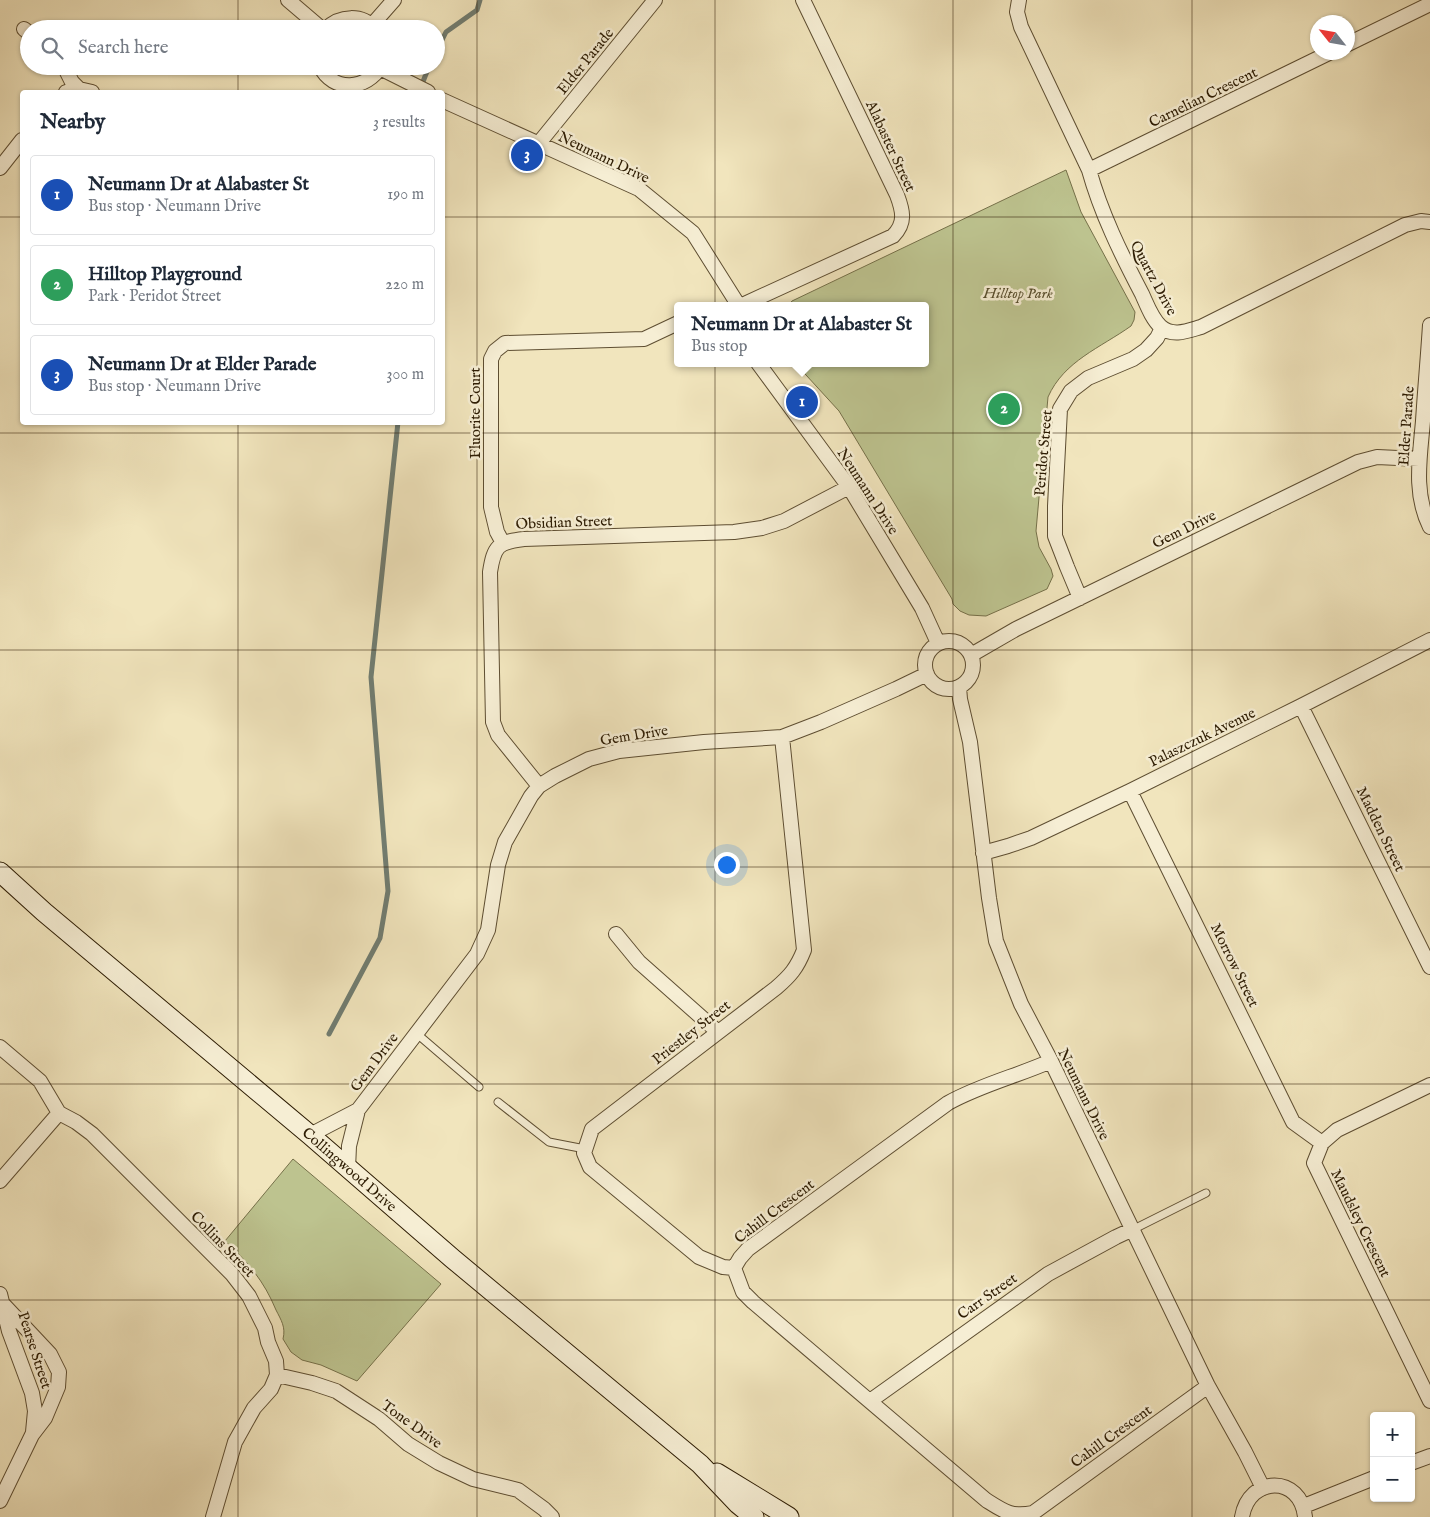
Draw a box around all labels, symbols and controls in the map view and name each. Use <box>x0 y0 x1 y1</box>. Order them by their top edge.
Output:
north arrow <box>1310 15 1355 60</box>
search box <box>20 20 445 75</box>
street label: Elder Parade <box>553 24 618 98</box>
icon: search <box>38 34 66 62</box>
text: Search here <box>78 36 169 60</box>
street label: Carnelian Crescent <box>1146 63 1261 132</box>
street label: Alabaster Street <box>861 97 920 195</box>
text: Nearby <box>40 109 105 136</box>
text: 3 results <box>373 113 425 133</box>
street label: Neumann Drive <box>555 127 653 188</box>
pin: 3 <box>511 136 543 174</box>
text: Neumann Dr at Alabaster St <box>88 173 309 197</box>
text: 1 <box>54 185 60 205</box>
text: 190 m <box>387 185 424 205</box>
text: Bus stop · Neumann Drive <box>88 197 261 217</box>
street label: Quartz Drive <box>1126 237 1181 319</box>
text: Hilltop Playground <box>88 263 242 287</box>
text: 2 <box>53 275 61 295</box>
text: 220 m <box>385 275 424 295</box>
park label: Hilltop Park <box>982 284 1053 303</box>
text: Park · Peridot Street <box>88 287 221 307</box>
popup <box>674 302 929 367</box>
text: Neumann Dr at Alabaster St <box>691 313 912 337</box>
text: Bus stop <box>691 337 747 357</box>
text: Neumann Dr at Elder Parade <box>88 353 316 377</box>
text: 3 <box>54 365 60 385</box>
text: 300 m <box>386 365 424 385</box>
street label: Fluorite Court <box>466 367 485 459</box>
text: Bus stop · Neumann Drive <box>88 377 261 397</box>
pin: 1 <box>786 383 818 421</box>
street label: Elder Parade <box>1394 385 1419 467</box>
pin: 2 <box>988 390 1020 428</box>
street label: Peridot Street <box>1030 409 1057 497</box>
street label: Neumann Drive <box>833 444 903 538</box>
street label: Gem Drive <box>1149 506 1219 553</box>
street label: Obsidian Street <box>515 511 613 534</box>
street label: Palaszczuk Avenue <box>1146 703 1259 771</box>
street label: Gem Drive <box>599 721 670 750</box>
street label: Madden Street <box>1352 784 1409 875</box>
your location <box>714 852 740 878</box>
street label: Morrow Street <box>1206 920 1263 1010</box>
street label: Priestley Street <box>648 996 734 1069</box>
street label: Gem Drive <box>346 1029 403 1095</box>
street label: Neumann Drive <box>1053 1045 1114 1143</box>
street label: Collingwood Drive <box>298 1123 401 1216</box>
street label: Maudsley Crescent <box>1326 1166 1395 1280</box>
street label: Cahill Crescent <box>730 1175 818 1248</box>
street label: Collins Street <box>186 1207 259 1281</box>
street label: Carr Street <box>954 1269 1021 1324</box>
street label: Pearse Street <box>13 1309 56 1391</box>
street label: Tone Drive <box>378 1396 446 1453</box>
street label: Cahill Crescent <box>1067 1401 1155 1472</box>
map controls <box>1370 1412 1415 1502</box>
button: + <box>1370 1412 1415 1457</box>
button: − <box>1370 1457 1415 1502</box>

